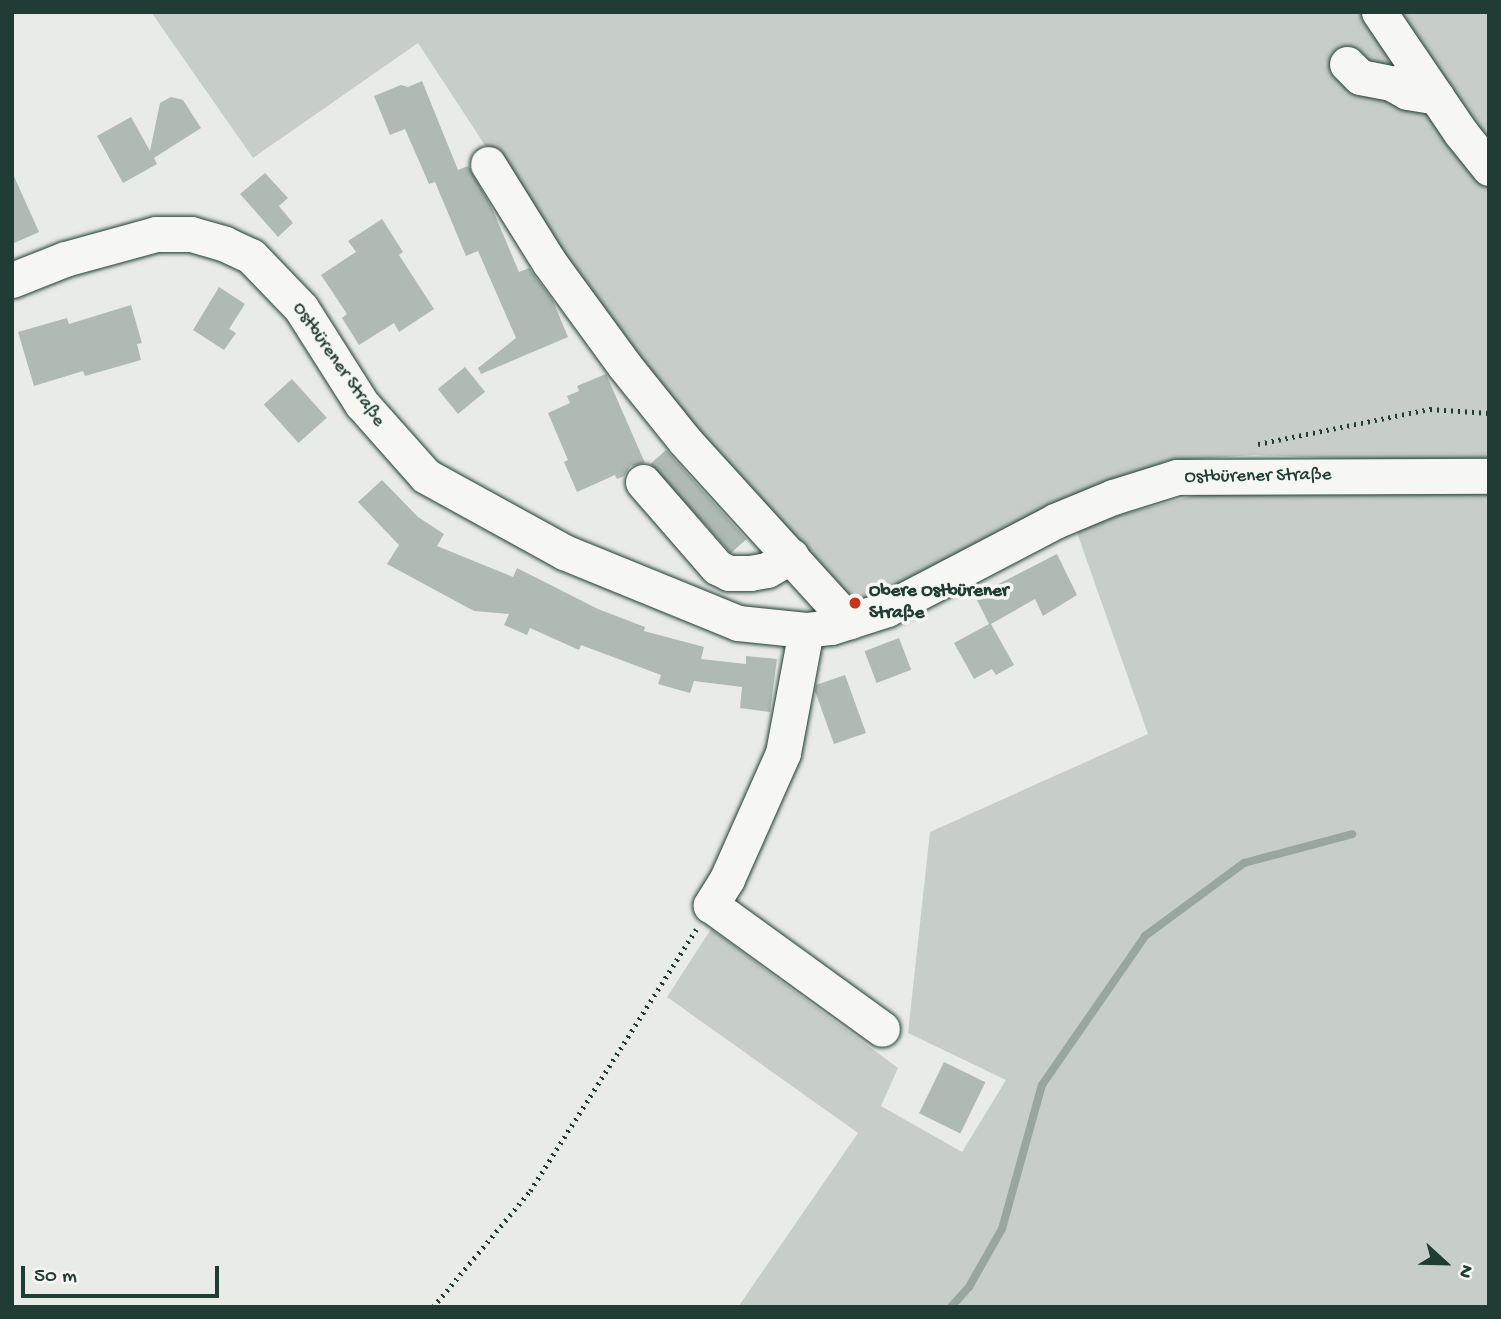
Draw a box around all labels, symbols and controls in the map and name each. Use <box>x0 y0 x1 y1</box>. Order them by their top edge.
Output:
street label: Ostbürener Straße <box>287 298 389 432</box>
street label: Ostbürener Straße <box>1184 464 1332 490</box>
place label: Obere Ostbürener Straße <box>869 581 1009 625</box>
marker: Obere Ostbürener Straße <box>847 595 863 611</box>
north arrow <box>1410 1228 1480 1298</box>
scale bar <box>24 1252 222 1296</box>
text: N <box>1452 1261 1478 1281</box>
text: 50 m <box>34 1265 77 1290</box>

